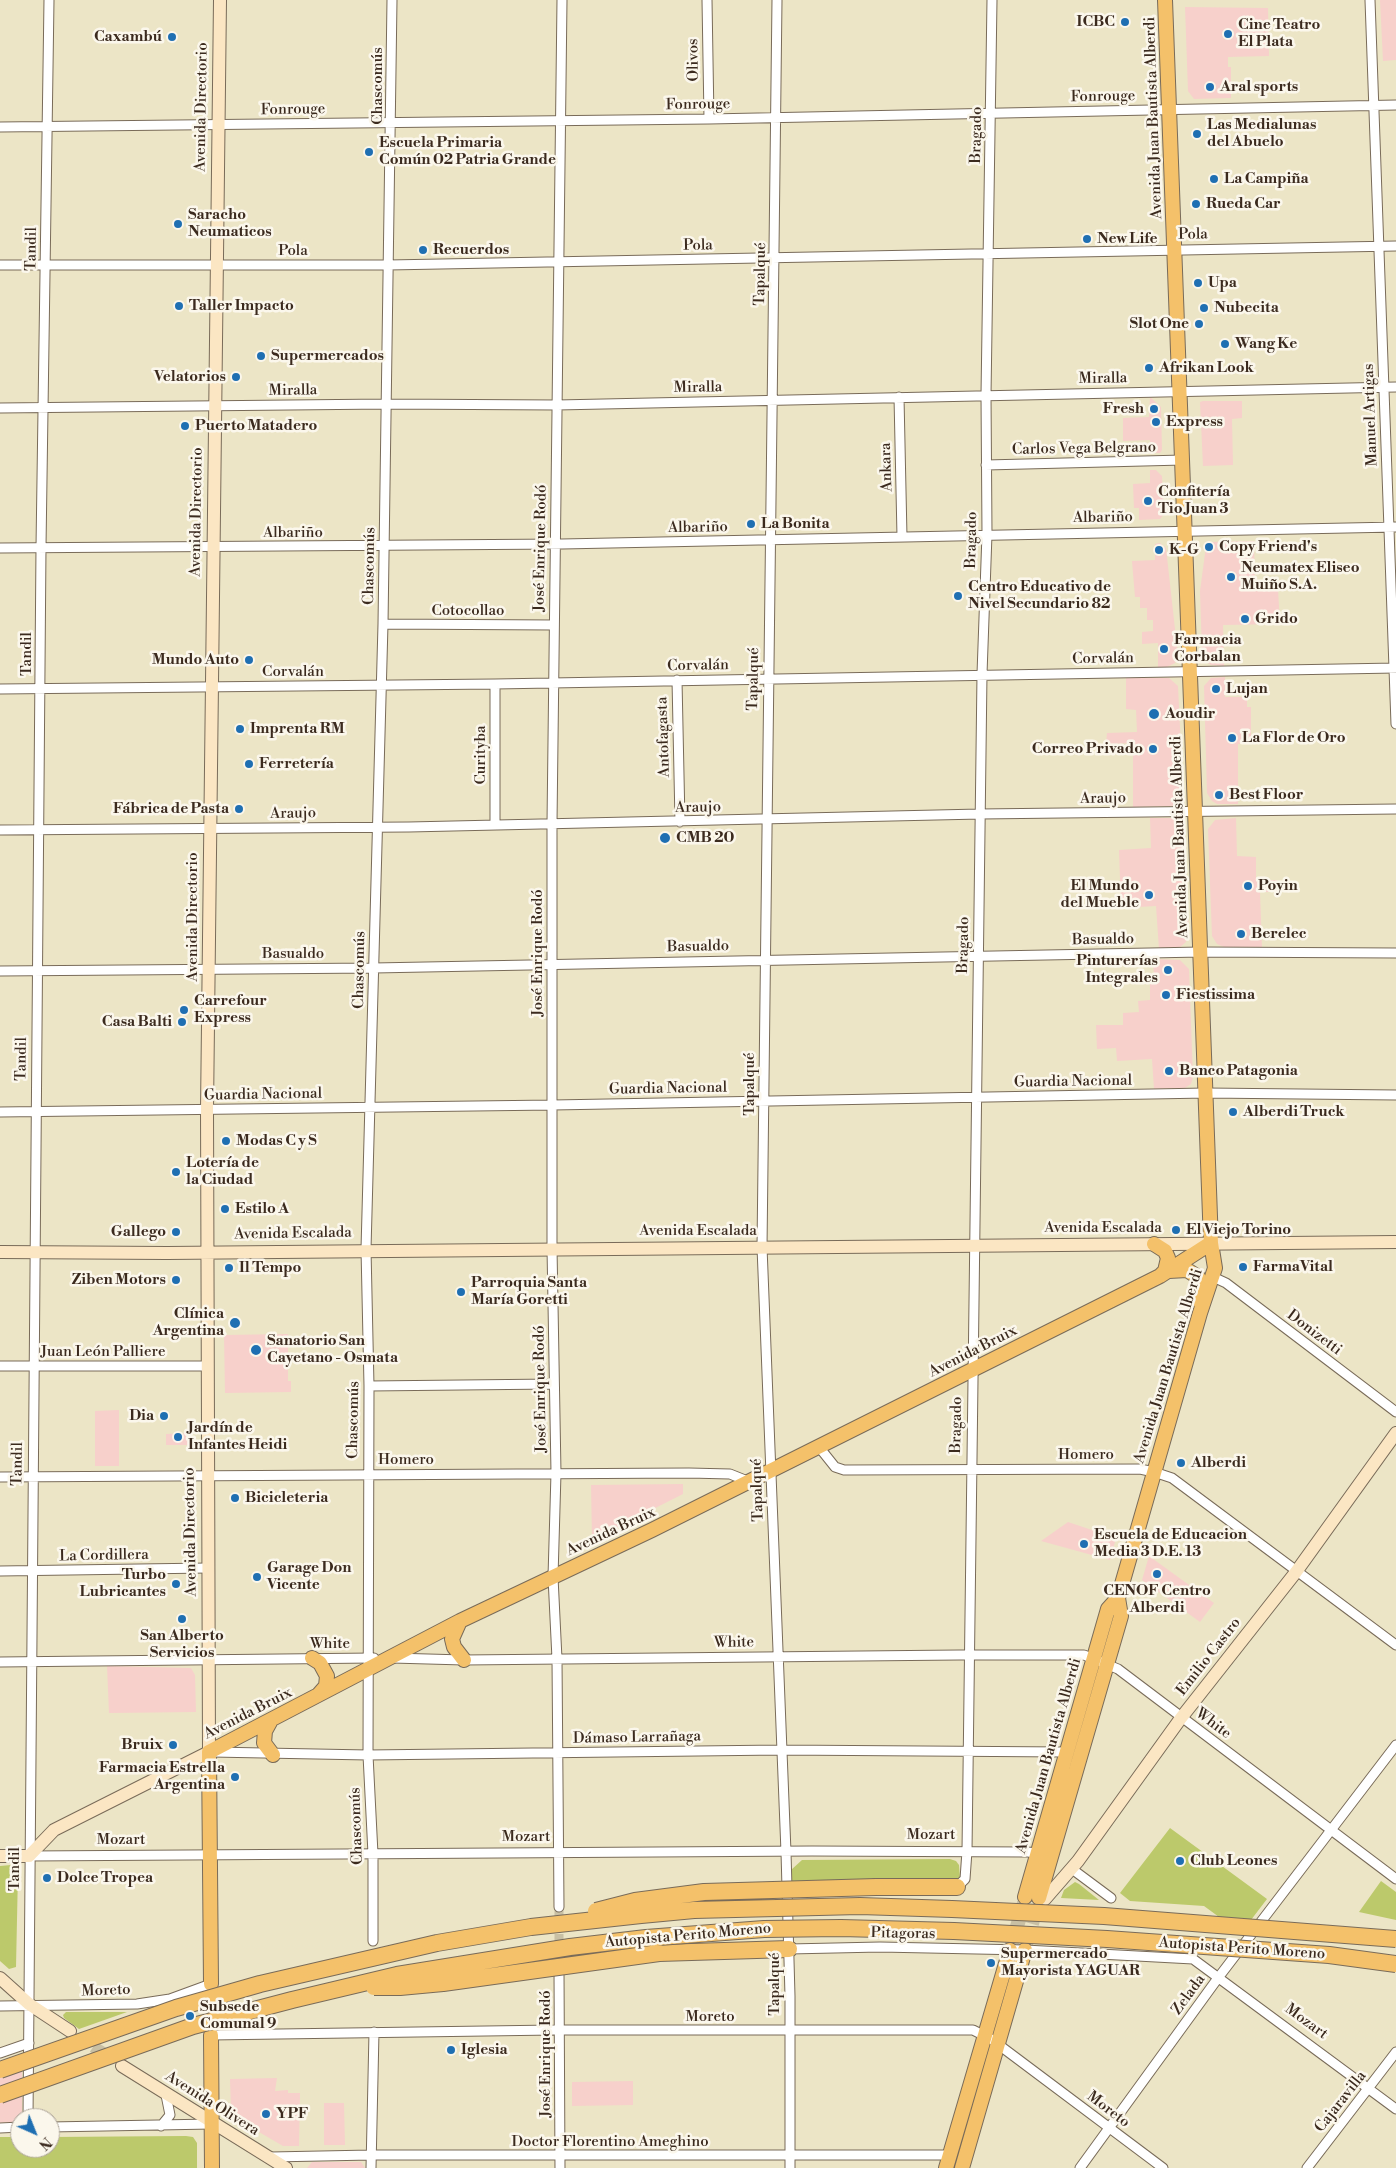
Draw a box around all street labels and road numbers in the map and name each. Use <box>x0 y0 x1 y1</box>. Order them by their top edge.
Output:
street label: Avenida Juan Bautista Alberdi <box>1141 16 1167 220</box>
street label: Olivos <box>685 38 703 82</box>
street label: Avenida Directorio <box>192 42 212 172</box>
street label: Chascomús <box>369 47 387 125</box>
street label: Fonrouge <box>1071 87 1135 107</box>
street label: Fonrouge <box>666 95 730 115</box>
street label: Fonrouge <box>261 100 325 120</box>
street label: Bragado <box>968 106 986 164</box>
street label: Pola <box>1178 226 1208 244</box>
street label: Tandil <box>23 227 41 271</box>
street label: Pola <box>683 237 713 255</box>
street label: Pola <box>278 242 308 260</box>
street label: Tapalqué <box>751 242 771 306</box>
street label: Manuel Artigas <box>1360 363 1382 467</box>
street label: Miralla <box>1079 370 1127 388</box>
street label: Miralla <box>674 379 722 397</box>
street label: Miralla <box>269 382 317 400</box>
street label: Carlos Vega Belgrano <box>1012 439 1156 459</box>
street label: Ankara <box>877 442 897 492</box>
street label: Avenida Directorio <box>187 447 207 577</box>
street label: José Enrique Rodó <box>531 484 551 612</box>
street label: Albariño <box>1073 508 1133 528</box>
street label: Bragado <box>963 511 981 569</box>
street label: Albariño <box>668 518 728 538</box>
street label: Albariño <box>263 524 323 542</box>
street label: Chascomús <box>360 527 380 605</box>
street label: Cotocollao <box>431 602 505 620</box>
street label: Tandil <box>18 632 36 676</box>
street label: Tapalqué <box>744 647 764 711</box>
street label: Corvalán <box>1072 649 1134 669</box>
street label: Corvalán <box>667 656 729 676</box>
street label: Corvalán <box>262 663 324 681</box>
street label: Antofagasta <box>654 696 674 778</box>
street label: Curityba <box>472 725 490 785</box>
street label: Avenida Juan Bautista Alberdi <box>1167 735 1193 939</box>
street label: Araujo <box>1080 790 1126 808</box>
street label: Araujo <box>675 799 721 817</box>
street label: Araujo <box>270 805 316 823</box>
street label: Avenida Directorio <box>184 852 202 982</box>
street label: José Enrique Rodó <box>529 889 547 1017</box>
street label: Bragado <box>955 916 973 974</box>
street label: Basualdo <box>1072 930 1134 950</box>
street label: Chascomús <box>350 931 370 1009</box>
street label: Basualdo <box>667 937 729 957</box>
street label: Basualdo <box>262 945 324 963</box>
street label: Tandil <box>13 1037 31 1081</box>
street label: Tapalqué <box>741 1052 759 1116</box>
street label: Guardia Nacional <box>1014 1072 1132 1092</box>
street label: Guardia Nacional <box>609 1079 727 1099</box>
street label: Guardia Nacional <box>204 1085 322 1105</box>
street label: Avenida Escalada <box>1044 1219 1162 1237</box>
street label: Avenida Escalada <box>639 1222 757 1240</box>
street label: Avenida Escalada <box>234 1224 352 1244</box>
street label: Avenida Juan Bautista Alberdi <box>1131 1266 1207 1466</box>
street label: Donizetti <box>1283 1306 1345 1360</box>
street label: Avenida Bruix <box>926 1322 1020 1382</box>
street label: José Enrique Rodó <box>531 1325 551 1453</box>
street label: Juan León Palliere <box>41 1343 165 1361</box>
street label: Chascomús <box>344 1381 364 1459</box>
street label: Bragado <box>948 1396 966 1454</box>
street label: Tandil <box>9 1442 27 1486</box>
street label: Homero <box>1058 1446 1114 1464</box>
street label: Homero <box>378 1451 434 1469</box>
street label: Tapalqué <box>748 1458 768 1522</box>
street label: Avenida Directorio <box>181 1467 201 1597</box>
street label: Avenida Bruix <box>564 1504 658 1560</box>
street label: La Cordillera <box>59 1546 149 1566</box>
street label: Emilio Castro <box>1173 1614 1245 1700</box>
street label: White <box>714 1634 754 1652</box>
street label: White <box>310 1635 350 1653</box>
street label: Avenida Juan Bautista Alberdi <box>1012 1656 1086 1856</box>
street label: Avenida Bruix <box>201 1684 295 1744</box>
street label: White <box>1192 1705 1234 1743</box>
street label: Dámaso Larrañaga <box>573 1728 701 1748</box>
street label: Chascomús <box>347 1787 367 1865</box>
street label: Mozart <box>907 1826 955 1844</box>
street label: Mozart <box>502 1828 550 1846</box>
street label: Mozart <box>97 1831 145 1849</box>
street label: Tandil <box>6 1847 24 1891</box>
street label: Autopista Perito Moreno <box>604 1920 772 1952</box>
street label: Pitagoras <box>870 1924 936 1944</box>
street label: Autopista Perito Moreno <box>1158 1934 1326 1964</box>
street label: Tapalqué <box>766 1952 784 2016</box>
street label: Zelada <box>1168 1971 1210 2019</box>
street label: Moreto <box>81 1981 131 2001</box>
street label: José Enrique Rodó <box>537 1990 555 2118</box>
street label: Mozart <box>1281 2000 1331 2044</box>
street label: Moreto <box>685 2008 735 2026</box>
street label: Avenida Olivera <box>162 2068 262 2140</box>
street label: Cajaravilla <box>1311 2068 1371 2136</box>
street label: Moreto <box>1083 2088 1133 2132</box>
street label: Doctor Florentino Ameghino <box>511 2133 709 2151</box>

